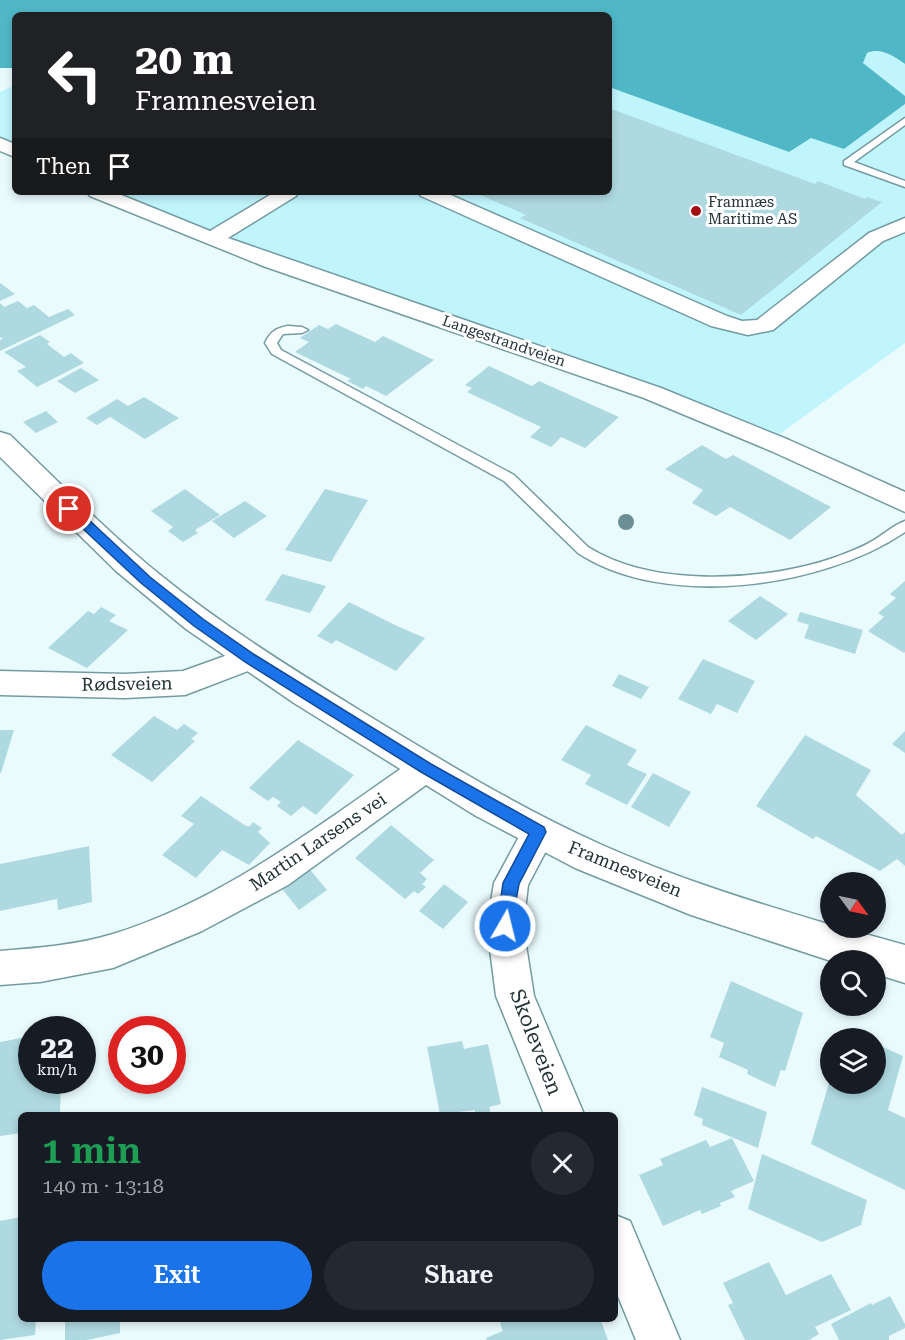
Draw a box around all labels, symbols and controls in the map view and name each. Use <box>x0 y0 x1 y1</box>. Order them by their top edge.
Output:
text: 20 m <box>135 35 233 84</box>
icon: left <box>36 36 114 114</box>
text: Framnesveien <box>135 85 317 117</box>
icon: arrive <box>103 150 136 183</box>
text: Then <box>36 154 91 179</box>
place label: Framnæs Maritime AS <box>708 193 797 228</box>
marker: Framnæs Maritime AS <box>689 204 703 218</box>
street label: Langestrandveien <box>440 311 568 371</box>
pin <box>43 483 94 534</box>
icon: arrive <box>52 492 85 525</box>
street label: Rødsveien <box>81 672 173 695</box>
street label: Martin Larsens vei <box>245 788 390 895</box>
street label: Framnesveien <box>565 836 686 901</box>
north arrow <box>820 872 886 938</box>
map controls <box>820 872 886 1094</box>
position arrow <box>473 894 537 958</box>
button: search <box>820 950 886 1016</box>
street label: Skoleveien <box>505 986 567 1099</box>
speed limit sign: 30 <box>108 1016 186 1094</box>
button: layers <box>820 1028 886 1094</box>
text: 22 <box>40 1030 74 1065</box>
text: km/h <box>37 1061 77 1079</box>
text: 1 min <box>42 1130 141 1172</box>
button: close <box>531 1132 594 1195</box>
text: 140 m · 13:18 <box>42 1174 164 1198</box>
button: Exit <box>42 1241 312 1310</box>
button: Share <box>324 1241 594 1310</box>

